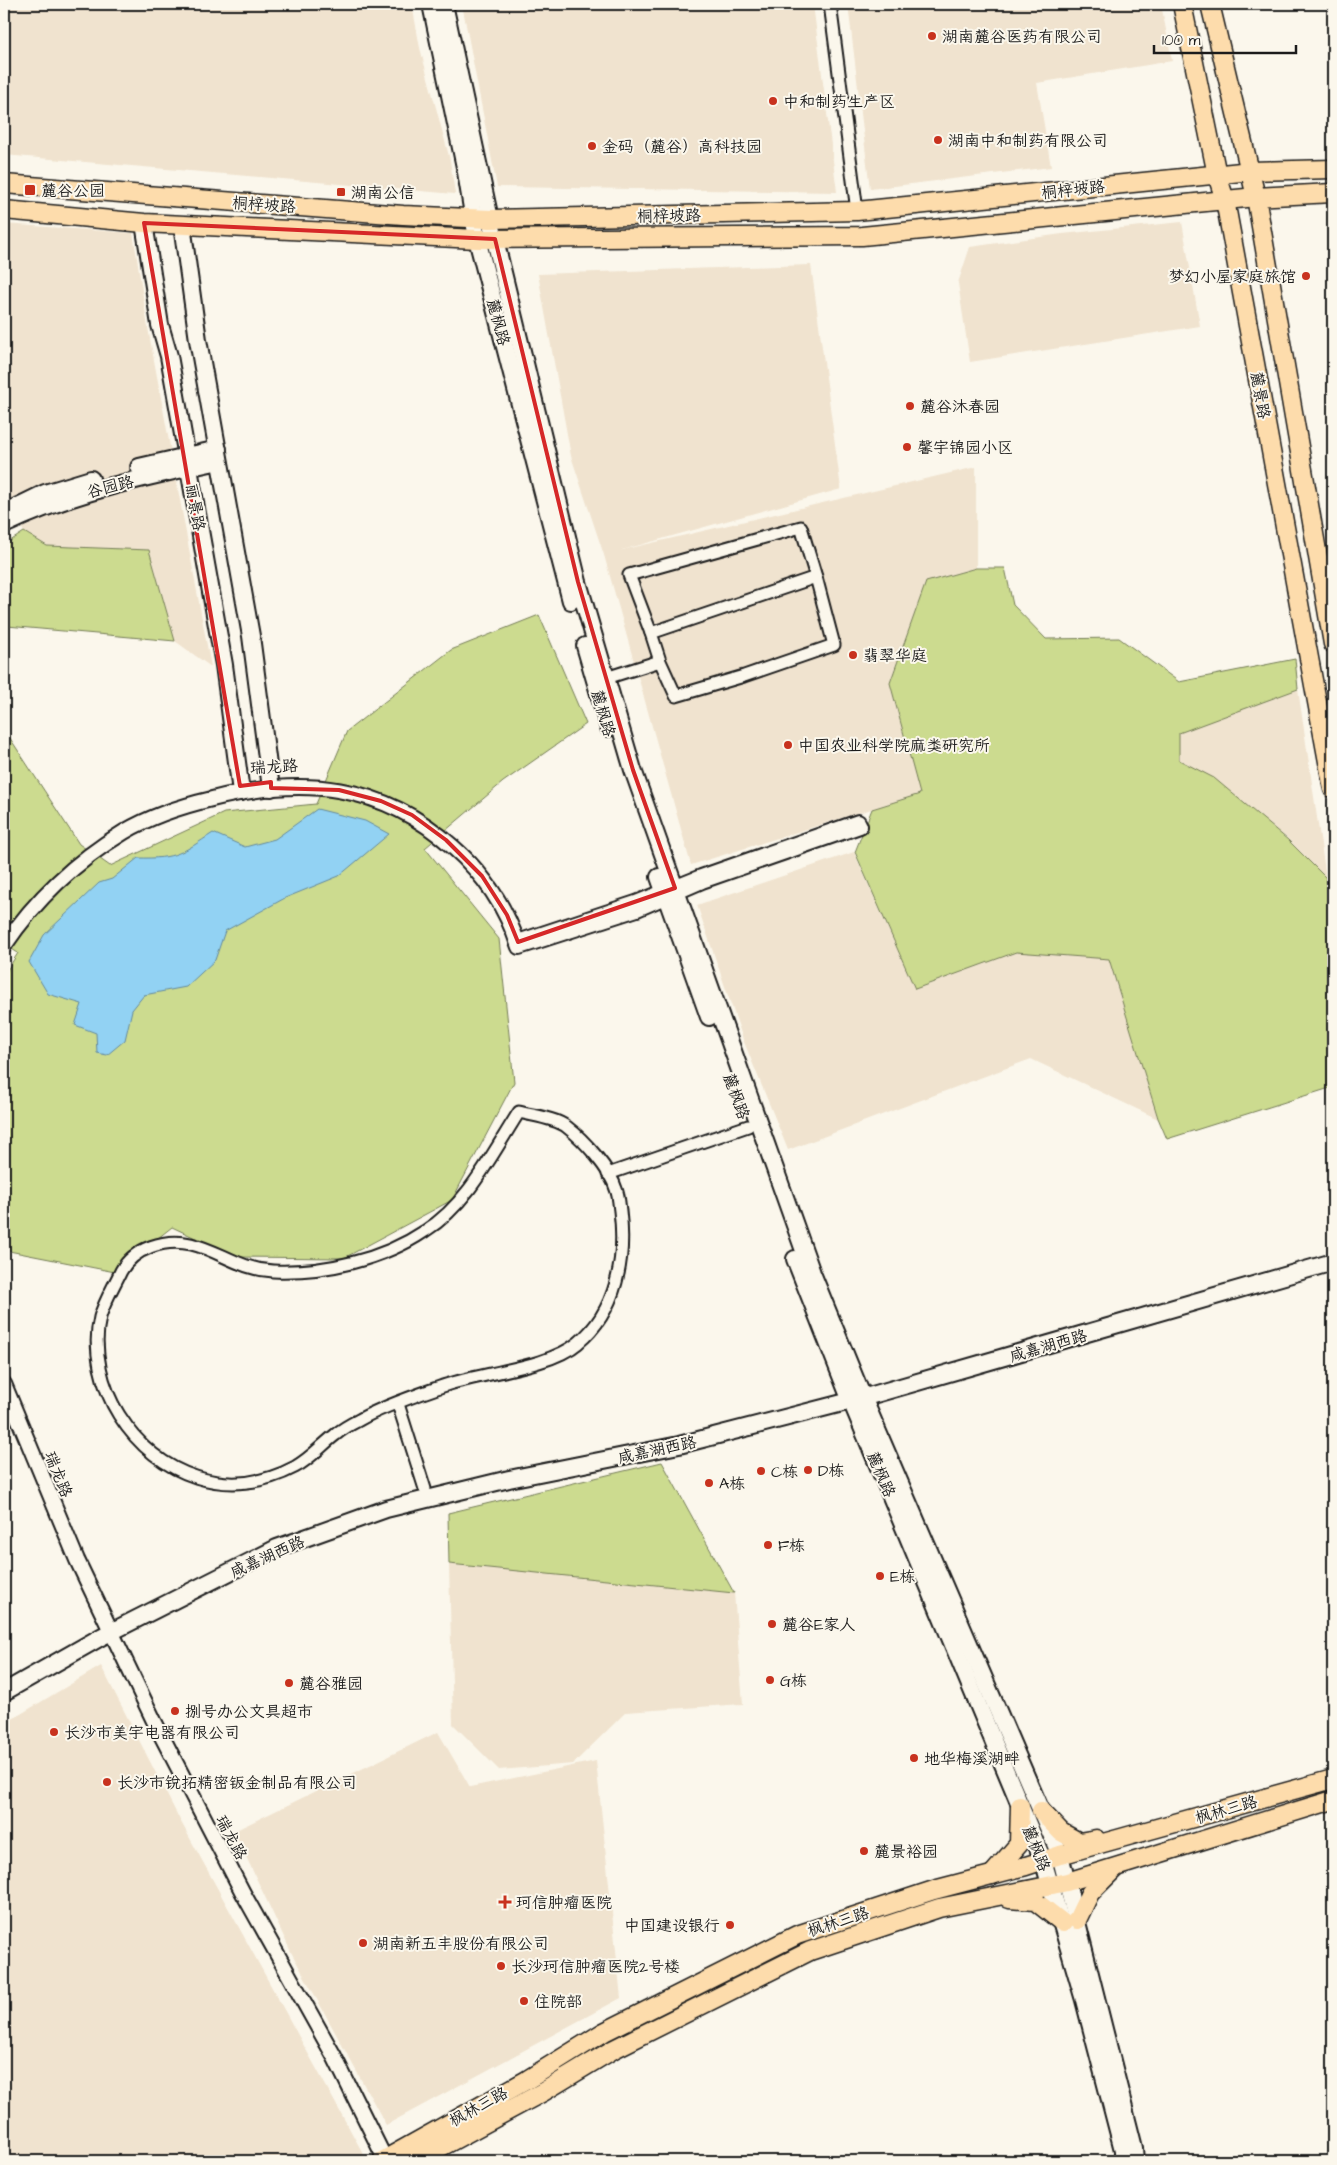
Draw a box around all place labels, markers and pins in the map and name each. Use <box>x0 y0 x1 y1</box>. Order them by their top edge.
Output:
place label: 湖南麓谷医药有限公司 <box>942 26 1102 48</box>
marker: 湖南麓谷医药有限公司 <box>926 30 938 42</box>
place label: 中和制药生产区 <box>783 91 895 113</box>
marker: 中和制药生产区 <box>767 95 779 107</box>
place label: 湖南中和制药有限公司 <box>948 130 1108 152</box>
marker: 湖南中和制药有限公司 <box>932 134 944 146</box>
place label: 金码（麓谷）高科技园 <box>602 136 762 158</box>
marker: 金码（麓谷）高科技园 <box>586 140 598 152</box>
place label: 麓谷公园 <box>41 180 105 202</box>
place label: 湖南公信 <box>351 182 415 204</box>
marker: 麓谷公园 <box>23 183 37 197</box>
marker: 湖南公信 <box>335 186 347 198</box>
place label: 梦幻小屋家庭旅馆 <box>1168 266 1296 288</box>
marker: 梦幻小屋家庭旅馆 <box>1300 270 1312 282</box>
place label: 麓谷沐春园 <box>920 396 1000 418</box>
marker: 麓谷沐春园 <box>904 400 916 412</box>
place label: 馨宇锦园小区 <box>917 437 1013 459</box>
marker: 馨宇锦园小区 <box>901 441 913 453</box>
place label: 翡翠华庭 <box>863 645 927 667</box>
marker: 翡翠华庭 <box>847 649 859 661</box>
place label: 中国农业科学院麻类研究所 <box>798 735 990 757</box>
marker: 中国农业科学院麻类研究所 <box>782 739 794 751</box>
place label: D栋 <box>818 1460 844 1482</box>
place label: C栋 <box>771 1461 798 1483</box>
marker: D栋 <box>802 1464 814 1476</box>
marker: C栋 <box>755 1465 767 1477</box>
place label: A栋 <box>719 1473 745 1495</box>
marker: A栋 <box>703 1477 715 1489</box>
place label: F栋 <box>778 1535 805 1557</box>
marker: F栋 <box>762 1539 774 1551</box>
place label: E栋 <box>890 1566 915 1588</box>
marker: E栋 <box>874 1570 886 1582</box>
place label: 麓谷E家人 <box>782 1614 855 1636</box>
marker: 麓谷E家人 <box>766 1618 778 1630</box>
place label: G栋 <box>780 1670 807 1692</box>
place label: 麓谷雅园 <box>299 1673 363 1695</box>
marker: G栋 <box>764 1674 776 1686</box>
marker: 麓谷雅园 <box>283 1677 295 1689</box>
place label: 捌号办公文具超市 <box>185 1701 313 1723</box>
marker: 捌号办公文具超市 <box>169 1705 181 1717</box>
place label: 长沙市美宇电器有限公司 <box>64 1722 240 1744</box>
marker: 长沙市美宇电器有限公司 <box>48 1726 60 1738</box>
place label: 地华梅溪湖畔 <box>924 1748 1020 1770</box>
marker: 地华梅溪湖畔 <box>908 1752 920 1764</box>
place label: 长沙市锐拓精密钣金制品有限公司 <box>117 1772 357 1794</box>
marker: 长沙市锐拓精密钣金制品有限公司 <box>101 1776 113 1788</box>
place label: 麓景裕园 <box>874 1841 938 1863</box>
marker: 麓景裕园 <box>858 1845 870 1857</box>
place label: 珂信肿瘤医院 <box>516 1892 612 1914</box>
marker: 珂信肿瘤医院 <box>498 1895 512 1909</box>
place label: 中国建设银行 <box>624 1915 720 1937</box>
marker: 中国建设银行 <box>724 1919 736 1931</box>
place label: 湖南新五丰股份有限公司 <box>373 1933 549 1955</box>
marker: 湖南新五丰股份有限公司 <box>357 1937 369 1949</box>
place label: 长沙珂信肿瘤医院2号楼 <box>511 1956 680 1978</box>
marker: 长沙珂信肿瘤医院2号楼 <box>495 1960 507 1972</box>
place label: 住院部 <box>534 1991 582 2013</box>
marker: 住院部 <box>518 1995 530 2007</box>

